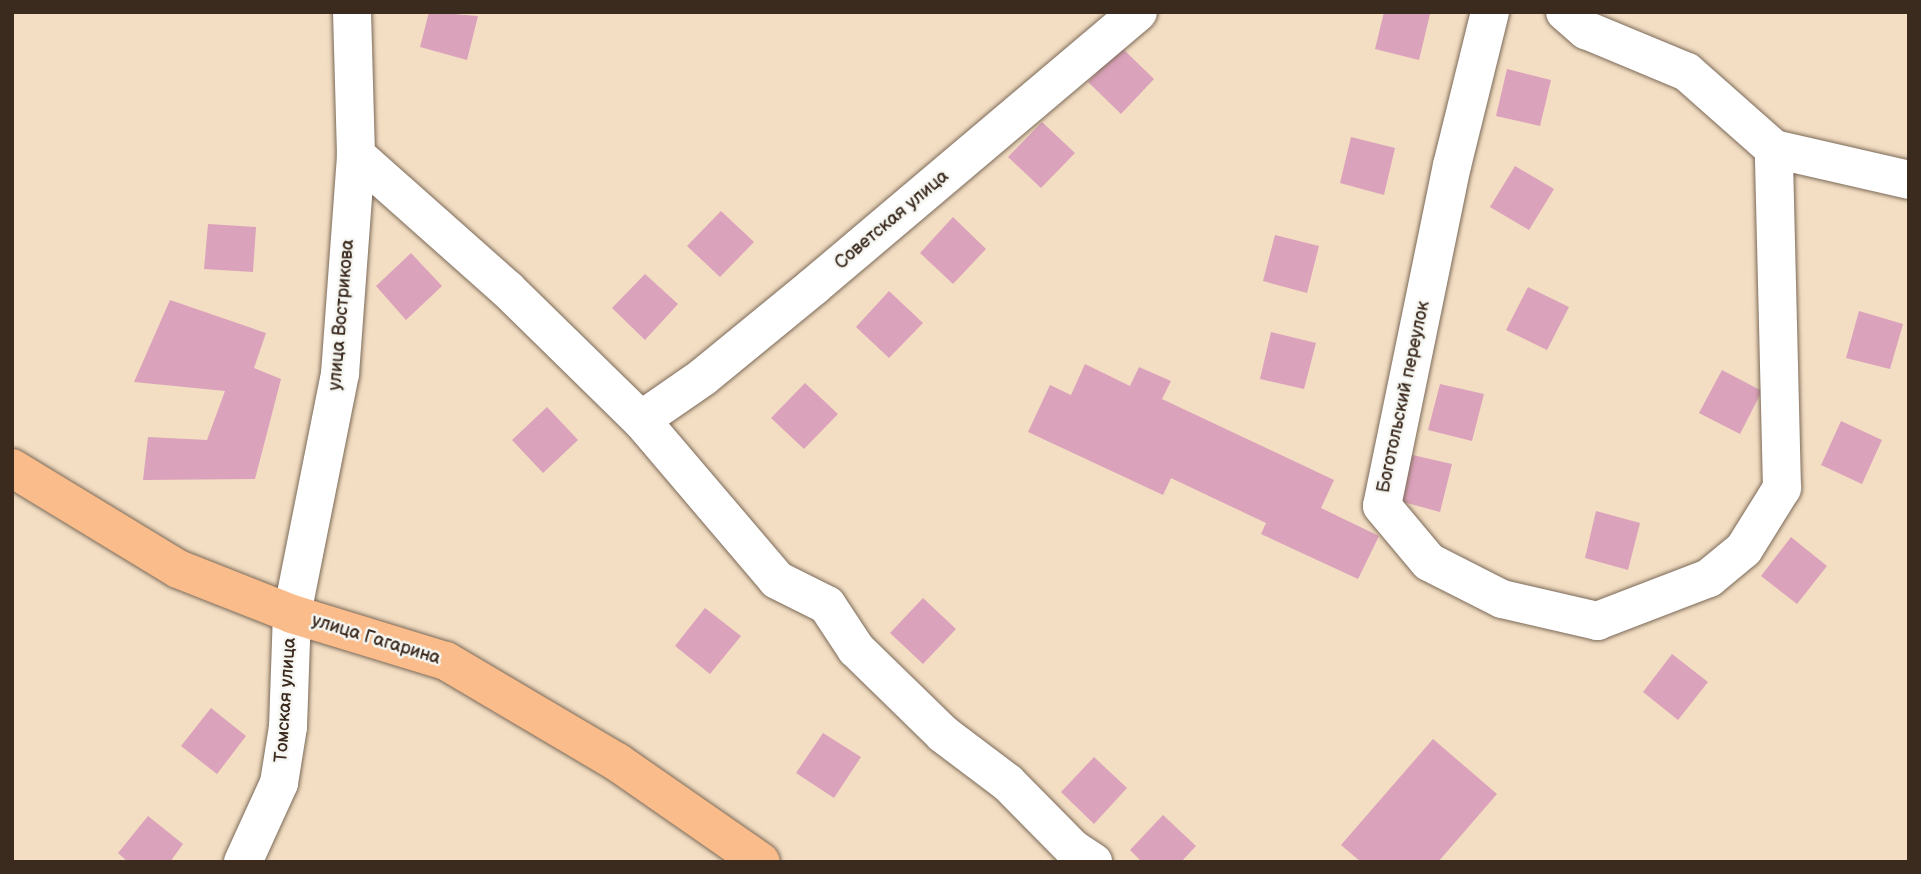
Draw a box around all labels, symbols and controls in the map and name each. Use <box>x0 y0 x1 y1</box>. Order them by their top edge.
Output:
street label: Советская улица <box>831 166 953 274</box>
street label: улица Вострикова <box>325 239 359 391</box>
street label: Боготольский переулок <box>1373 299 1435 495</box>
street label: улица Гагарина <box>309 610 443 670</box>
street label: Томская улица <box>271 637 301 763</box>

